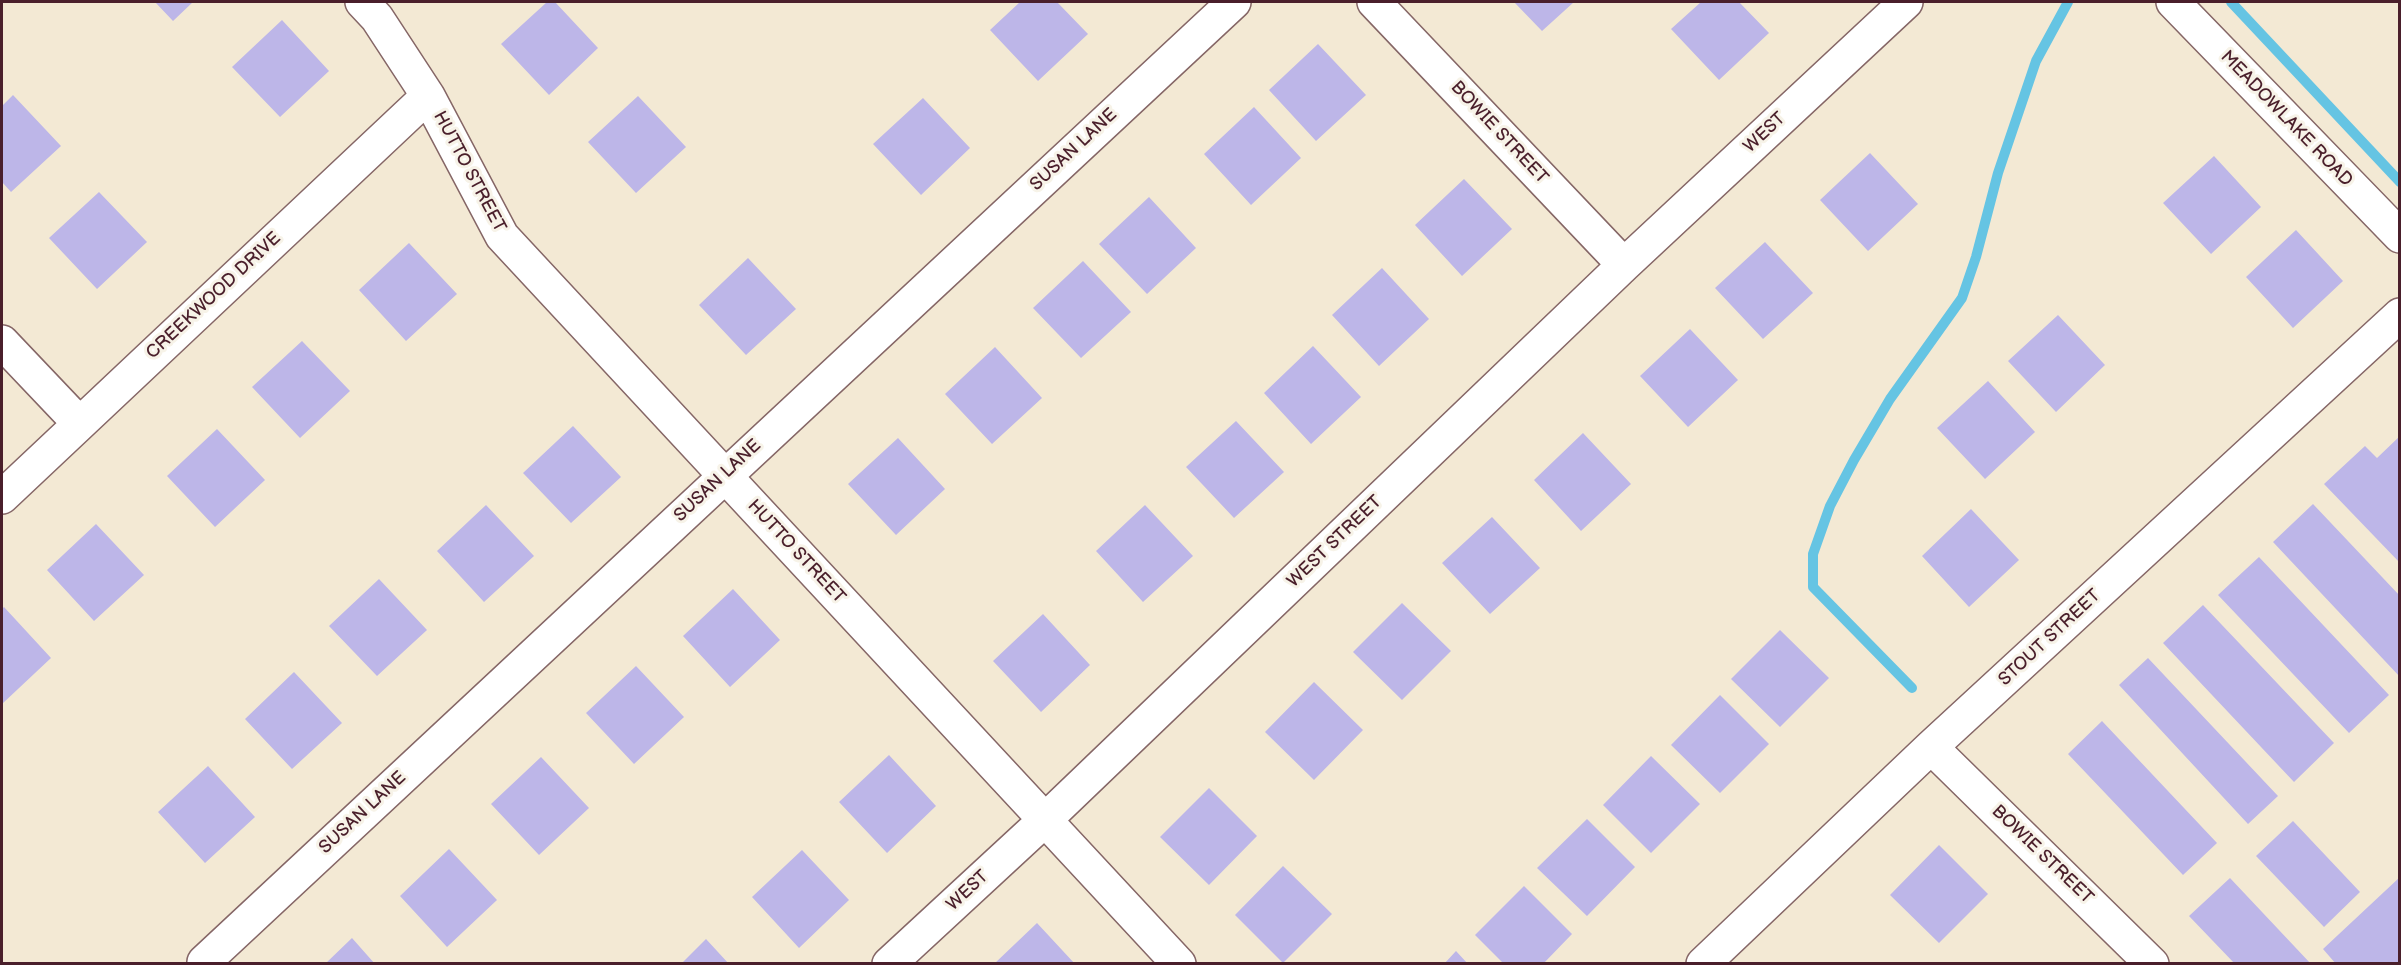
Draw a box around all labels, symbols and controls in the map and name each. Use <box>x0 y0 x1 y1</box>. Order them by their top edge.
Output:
street label: MEADOWLAKE ROAD <box>2215 46 2357 192</box>
street label: BOWIE STREET <box>1446 77 1552 189</box>
street label: SUSAN LANE <box>1026 104 1122 196</box>
street label: HUTTO STREET <box>428 108 510 236</box>
street label: WEST <box>1739 108 1791 158</box>
street label: CREEKWOOD DRIVE <box>142 228 286 364</box>
street label: SUSAN LANE <box>670 435 766 527</box>
street label: WEST STREET <box>1283 491 1387 593</box>
street label: HUTTO STREET <box>742 496 850 608</box>
street label: STOUT STREET <box>1995 585 2105 691</box>
street label: SUSAN LANE <box>315 767 411 859</box>
street label: BOWIE STREET <box>1987 801 2097 909</box>
street label: WEST <box>942 866 994 916</box>

